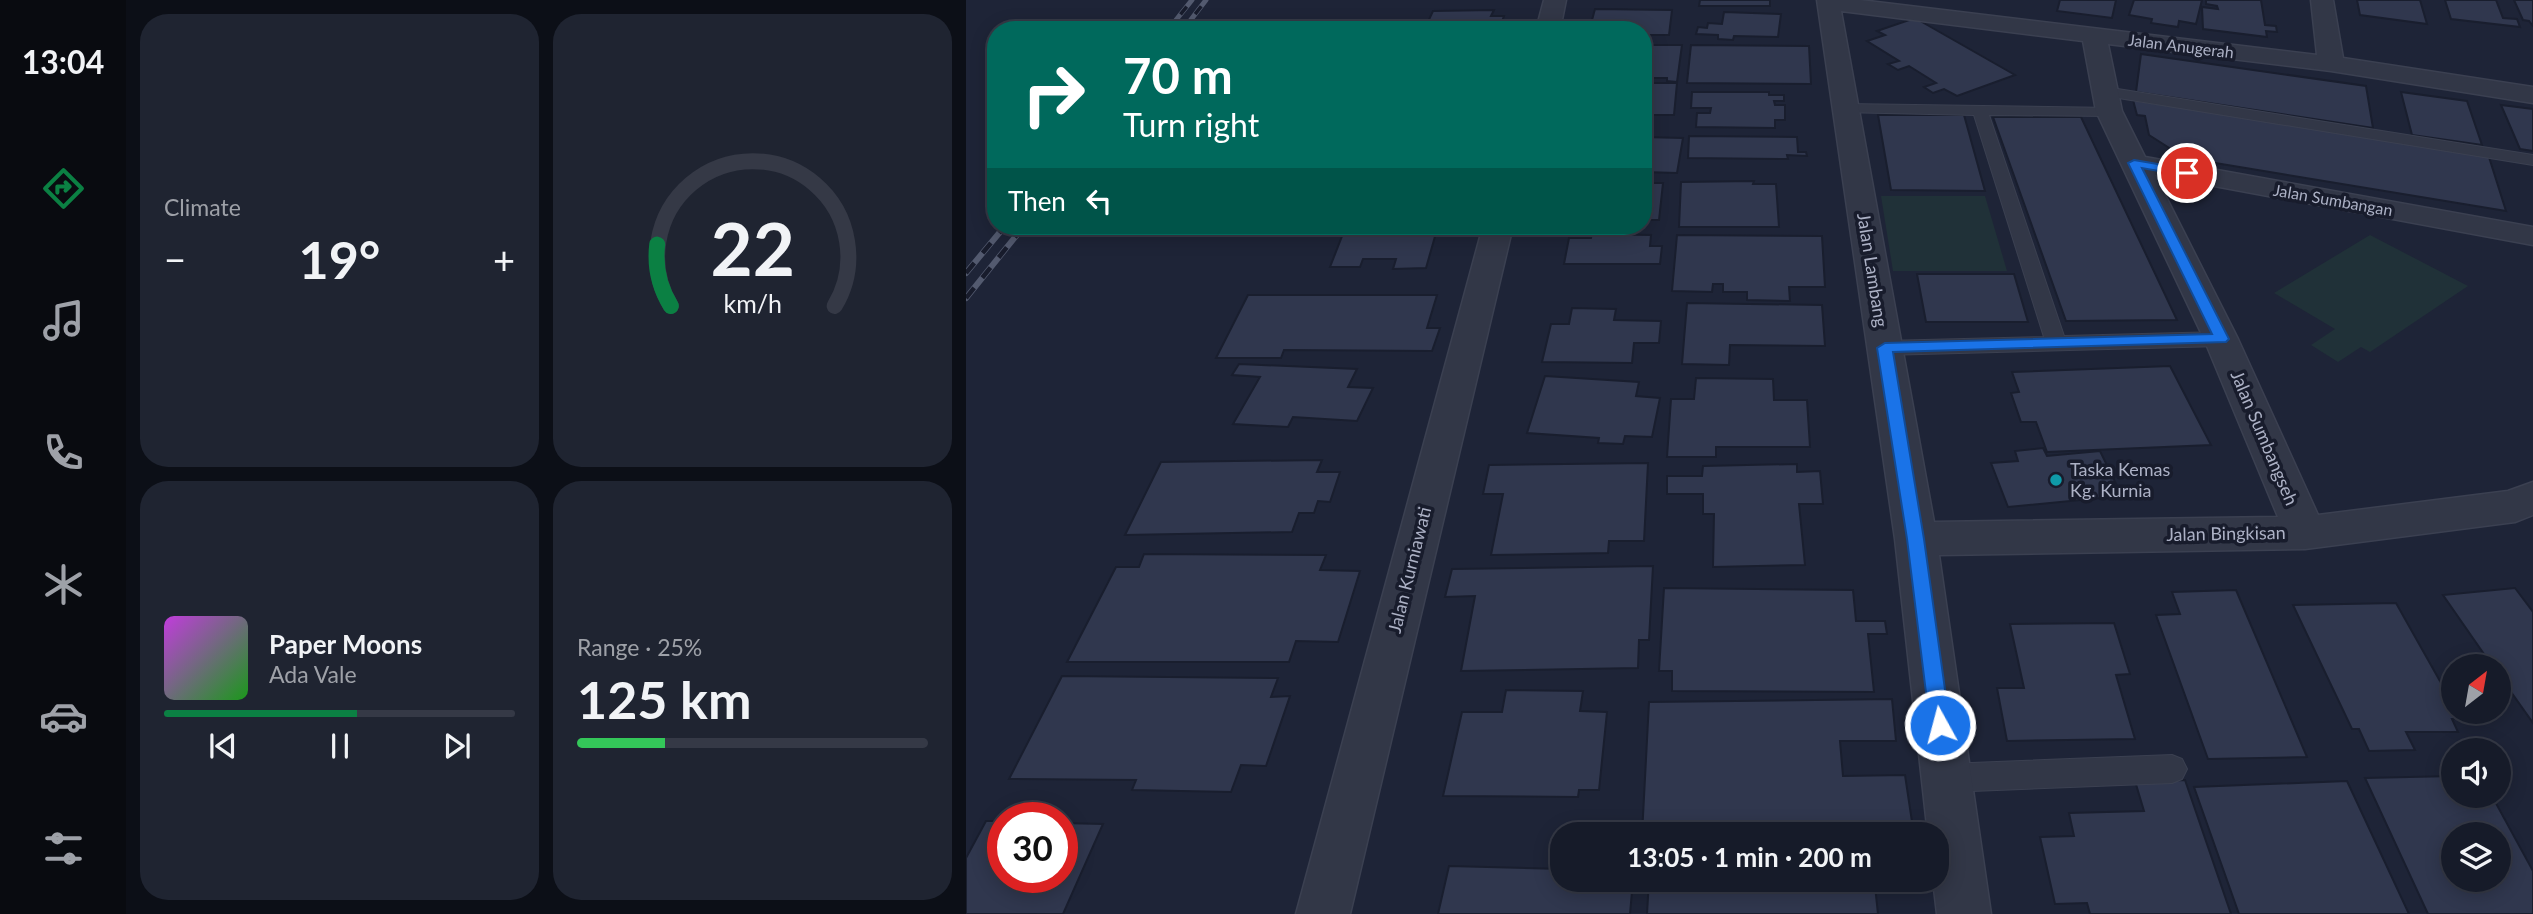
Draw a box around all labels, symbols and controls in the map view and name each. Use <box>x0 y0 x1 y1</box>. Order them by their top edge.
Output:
street label: Jalan Anugerah <box>2127 30 2235 61</box>
text: 13:04 <box>22 42 104 81</box>
text: 70 m <box>1123 46 1233 104</box>
icon: right <box>1008 49 1099 140</box>
text: Turn right <box>1123 105 1259 144</box>
pin <box>2157 143 2217 203</box>
icon: arrive <box>2168 154 2206 192</box>
icon: directions <box>39 164 88 213</box>
street label: Jalan Sumbangan <box>2272 180 2394 219</box>
icon: left <box>1080 182 1118 220</box>
text: Then <box>1008 185 1066 217</box>
text: Climate <box>164 193 241 221</box>
text: 22 <box>710 205 795 293</box>
street label: Jalan Lambang <box>1853 211 1893 329</box>
text: 19° <box>299 228 380 290</box>
text: − <box>164 236 186 282</box>
text: + <box>493 236 515 282</box>
text: km/h <box>723 288 782 318</box>
icon: music <box>39 296 88 345</box>
street label: Jalan Sumbangseh <box>2227 367 2303 508</box>
icon: phone <box>39 428 88 477</box>
place label: Taska Kemas Kg. Kurnia <box>2070 458 2171 501</box>
marker: Taska Kemas Kg. Kurnia <box>2048 472 2064 488</box>
street label: Jalan Kurniawati <box>1383 504 1435 635</box>
street label: Jalan Bingkisan <box>2166 521 2286 545</box>
icon: climate <box>39 560 88 609</box>
text: Paper Moons <box>269 628 422 660</box>
text: Range · 25% <box>577 633 702 661</box>
north arrow <box>2441 654 2511 724</box>
map controls <box>2441 654 2511 892</box>
text: Ada Vale <box>269 660 357 688</box>
text: 125 km <box>577 668 751 730</box>
position arrow <box>1903 688 1977 762</box>
icon: car <box>39 692 88 741</box>
icon: previous <box>204 727 242 765</box>
icon: pause <box>321 727 359 765</box>
icon: next <box>438 727 476 765</box>
button: sound <box>2441 738 2511 808</box>
speed limit sign: 30 <box>987 802 1078 893</box>
button: layers <box>2441 822 2511 892</box>
icon: filters <box>39 824 88 873</box>
text: 13:05 · 1 min · 200 m <box>1627 841 1872 873</box>

